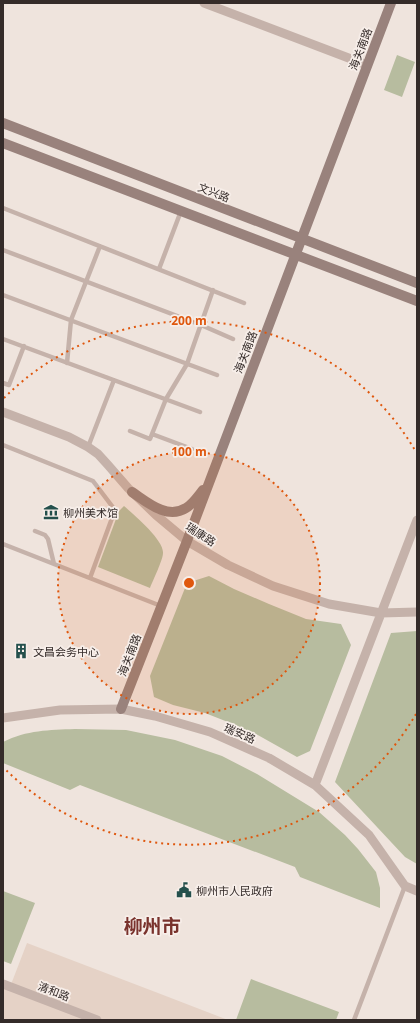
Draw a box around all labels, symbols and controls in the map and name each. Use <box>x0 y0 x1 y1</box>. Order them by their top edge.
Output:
street label: 海关南路 <box>345 26 375 72</box>
street label: 文兴路 <box>196 179 232 205</box>
text: 200 m <box>171 312 207 329</box>
street label: 海关南路 <box>230 329 260 375</box>
text: 100 m <box>171 443 207 460</box>
museum icon: 柳州美术馆 <box>42 503 60 521</box>
place label: 柳州美术馆 <box>63 505 118 520</box>
street label: 瑞康路 <box>183 519 219 549</box>
centre of rings <box>182 576 196 590</box>
street label: 海关南路 <box>114 632 144 678</box>
building icon: 文昌会务中心 <box>12 642 30 660</box>
place label: 文昌会务中心 <box>33 644 99 659</box>
street label: 瑞安路 <box>222 719 258 747</box>
public building icon: 柳州市人民政府 <box>175 881 193 899</box>
place label: 柳州市人民政府 <box>196 883 273 898</box>
district label: 柳州市 <box>123 913 181 939</box>
street label: 清和路 <box>36 978 72 1004</box>

